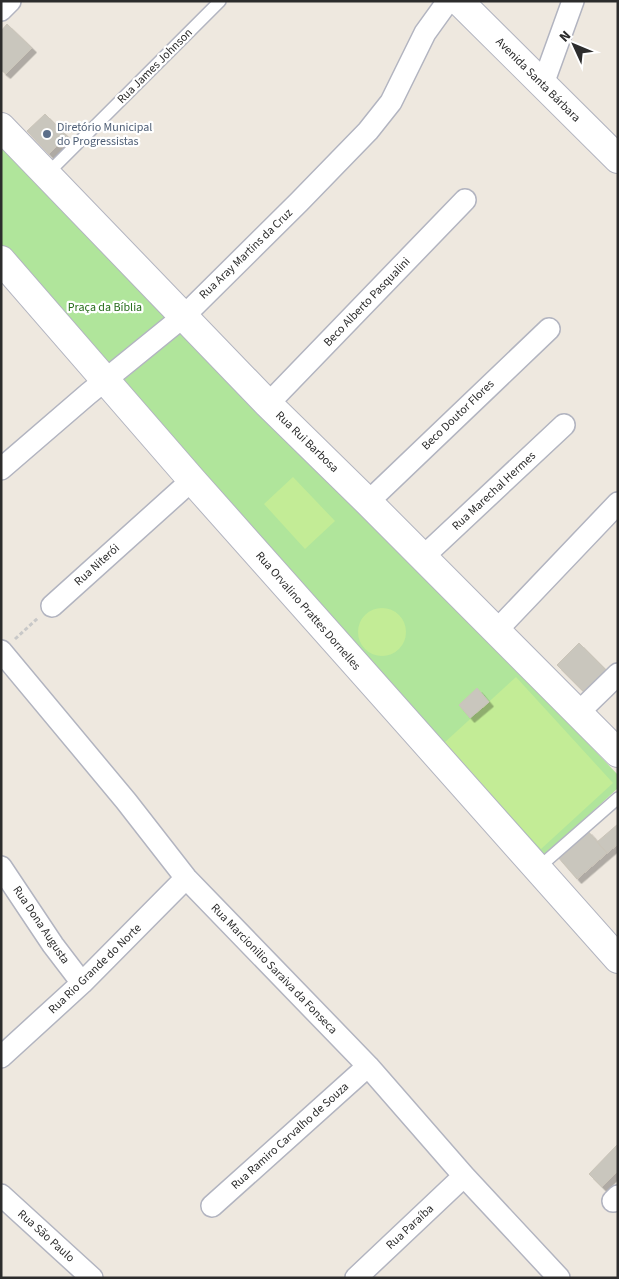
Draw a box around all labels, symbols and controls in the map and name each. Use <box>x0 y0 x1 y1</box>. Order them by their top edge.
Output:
north arrow <box>549 20 599 70</box>
street label: Rua James Johnson <box>114 25 196 107</box>
text: N <box>555 26 576 47</box>
street label: Avenida Santa Bárbara <box>492 34 584 126</box>
place label: Diretório Municipal do Progressistas <box>57 119 152 150</box>
marker: Diretório Municipal do Progressistas <box>41 128 53 140</box>
street label: Rua Aray Martins da Cruz <box>196 205 296 303</box>
street label: Beco Alberto Pasqualini <box>320 253 414 350</box>
park label: Praça da Bíblia <box>68 299 142 316</box>
street label: Beco Doutor Flores <box>418 376 498 454</box>
street label: Rua Rui Barbosa <box>272 407 342 477</box>
street label: Rua Marechal Hermes <box>448 448 540 534</box>
street label: Rua Niterói <box>71 540 123 590</box>
street label: Rua Orvalino Prattes Dornelles <box>252 548 364 674</box>
street label: Rua Dona Augusta <box>9 883 73 967</box>
street label: Rua Marcionilio Saraiva da Fonseca <box>207 900 341 1038</box>
street label: Rua Rio Grande do Norte <box>45 920 145 1018</box>
street label: Rua Ramiro Carvalho de Souza <box>227 1078 353 1194</box>
street label: Rua Paraíba <box>382 1200 438 1254</box>
street label: Rua São Paulo <box>14 1206 78 1266</box>

